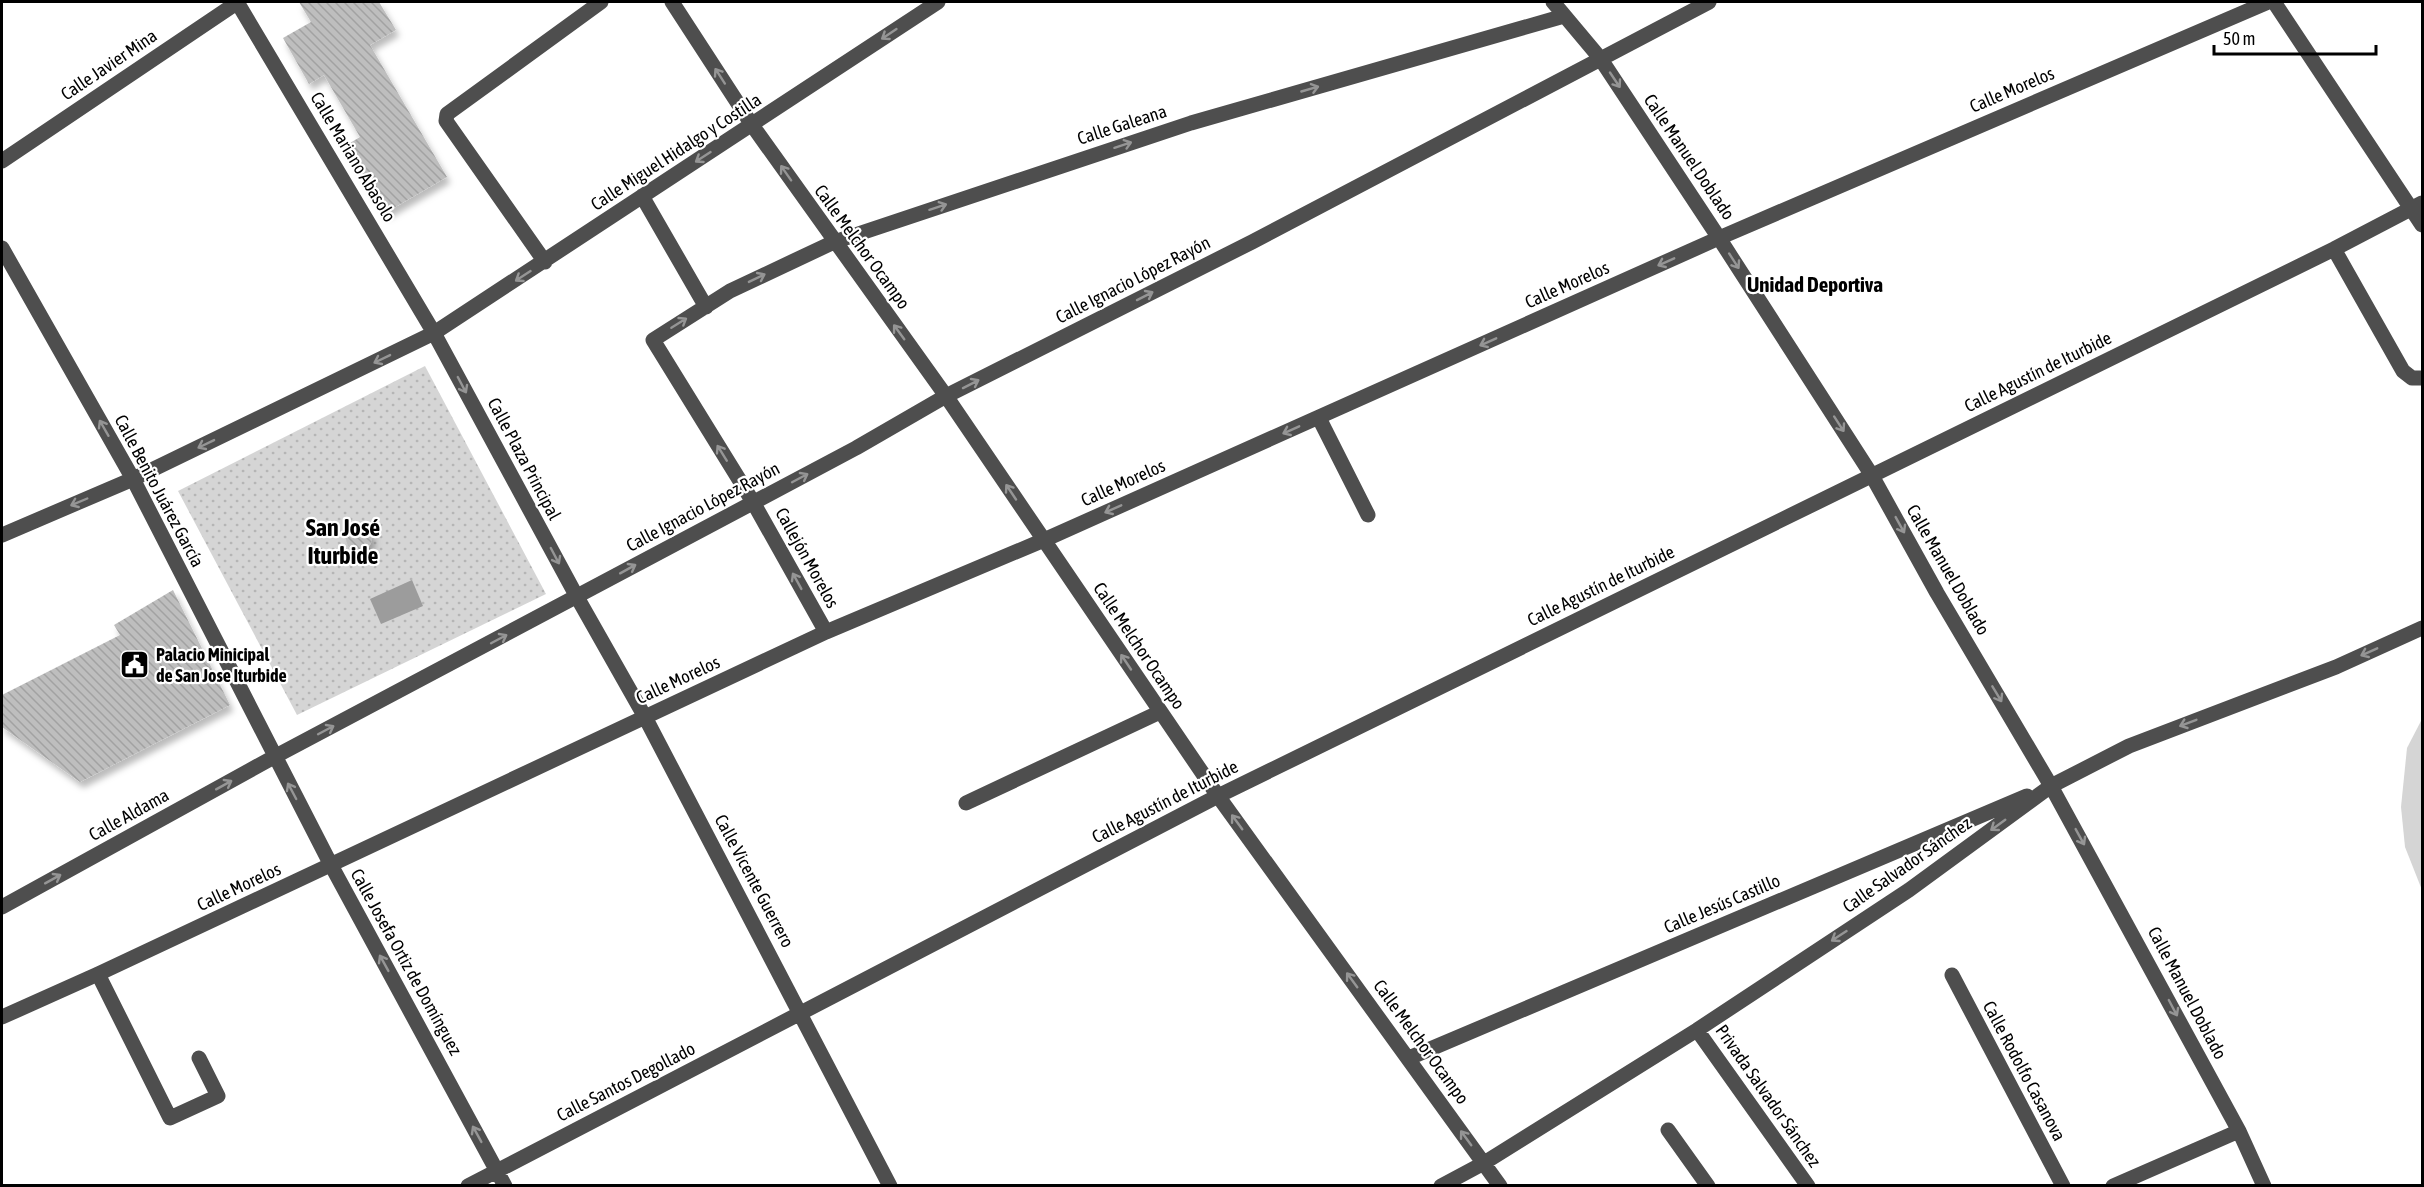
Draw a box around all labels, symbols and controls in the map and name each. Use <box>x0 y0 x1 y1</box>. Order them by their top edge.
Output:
scale bar <box>2214 18 2376 56</box>
street label: Calle Javier Mina <box>57 25 161 104</box>
one-way arrow <box>881 28 898 40</box>
text: 50 m <box>2223 28 2255 49</box>
street label: Calle Morelos <box>1966 62 2057 117</box>
one-way arrow <box>714 68 726 85</box>
one-way arrow <box>1608 72 1621 89</box>
one-way arrow <box>1300 83 1319 94</box>
street label: Calle Mariano Abasolo <box>306 88 401 226</box>
street label: Calle Miguel Hidalgo y Costilla <box>587 89 765 215</box>
street label: Calle Manuel Doblado <box>1640 90 1739 224</box>
street label: Calle Galeana <box>1075 100 1169 149</box>
one-way arrow <box>1113 139 1132 150</box>
one-way arrow <box>695 151 711 163</box>
one-way arrow <box>780 166 792 182</box>
street label: Calle Melchor Ocampo <box>810 180 915 313</box>
one-way arrow <box>928 201 947 212</box>
street label: Calle Ignacio López Rayón <box>1052 231 1213 328</box>
one-way arrow <box>1727 252 1740 269</box>
one-way arrow <box>1657 256 1675 268</box>
street label: Calle Morelos <box>1521 257 1612 312</box>
one-way arrow <box>514 270 531 283</box>
one-way arrow <box>748 272 766 284</box>
district label: Unidad Deportiva <box>1747 272 1883 296</box>
one-way arrow <box>1136 290 1154 301</box>
one-way arrow <box>671 317 688 330</box>
one-way arrow <box>893 324 906 340</box>
street label: Calle Agustín de Iturbide <box>1961 327 2115 416</box>
one-way arrow <box>1479 336 1497 348</box>
one-way arrow <box>373 353 391 365</box>
one-way arrow <box>457 375 468 393</box>
one-way arrow <box>962 377 980 389</box>
street label: Calle Plaza Principal <box>483 394 566 524</box>
street label: Calle Benito Juárez García <box>110 411 209 571</box>
one-way arrow <box>1833 416 1846 433</box>
one-way arrow <box>98 420 109 438</box>
one-way arrow <box>1282 425 1300 436</box>
one-way arrow <box>198 438 216 450</box>
one-way arrow <box>716 445 728 462</box>
street label: Calle Morelos <box>1077 455 1168 510</box>
street label: Calle Ignacio López Rayón <box>623 457 783 556</box>
one-way arrow <box>791 471 809 483</box>
one-way arrow <box>1005 484 1017 500</box>
one-way arrow <box>71 497 89 508</box>
street label: Calle Manuel Doblado <box>1903 501 1994 639</box>
street label: Callejón Morelos <box>771 504 844 611</box>
one-way arrow <box>1104 504 1122 516</box>
district label: San José Iturbide <box>306 514 380 569</box>
one-way arrow <box>1894 517 1906 534</box>
street label: Calle Agustín de Iturbide <box>1524 541 1678 630</box>
one-way arrow <box>550 547 561 565</box>
one-way arrow <box>619 563 636 575</box>
one-way arrow <box>791 573 803 590</box>
street label: Calle Melchor Ocampo <box>1089 578 1190 713</box>
one-way arrow <box>489 633 507 644</box>
place label: Palacio Minicipal de San Jose Iturbide <box>156 644 287 686</box>
one-way arrow <box>2361 647 2379 658</box>
public building icon: Palacio Minicipal de San Jose Iturbide <box>119 649 151 681</box>
street label: Calle Morelos <box>633 651 723 708</box>
one-way arrow <box>1120 654 1132 670</box>
one-way arrow <box>1991 685 2003 702</box>
one-way arrow <box>2179 718 2197 729</box>
one-way arrow <box>317 724 334 736</box>
street label: Calle Agustín de Iturbide <box>1088 756 1241 847</box>
one-way arrow <box>214 779 232 790</box>
one-way arrow <box>286 782 297 800</box>
street label: Calle Aldama <box>85 784 172 845</box>
street label: Calle Vicente Guerrero <box>711 811 798 951</box>
street label: Calle Salvador Sánchez <box>1838 812 1975 917</box>
one-way arrow <box>1231 815 1243 831</box>
one-way arrow <box>1991 818 2007 831</box>
one-way arrow <box>2074 828 2086 845</box>
street label: Calle Morelos <box>194 858 284 915</box>
street label: Calle Josefa Ortiz de Domínguez <box>346 865 467 1059</box>
street label: Calle Jesús Castillo <box>1661 870 1783 937</box>
one-way arrow <box>44 873 61 885</box>
street label: Calle Manuel Doblado <box>2144 923 2231 1063</box>
one-way arrow <box>1830 930 1847 943</box>
one-way arrow <box>378 955 390 972</box>
one-way arrow <box>1346 972 1358 988</box>
street label: Calle Melchor Ocampo <box>1369 975 1474 1108</box>
street label: Calle Rodolfo Casanova <box>1979 997 2070 1144</box>
one-way arrow <box>2167 999 2179 1016</box>
street label: Privada Salvador Sánchez <box>1711 1021 1826 1171</box>
street label: Calle Santos Degollado <box>553 1038 698 1126</box>
one-way arrow <box>471 1126 483 1143</box>
one-way arrow <box>1460 1130 1472 1146</box>

